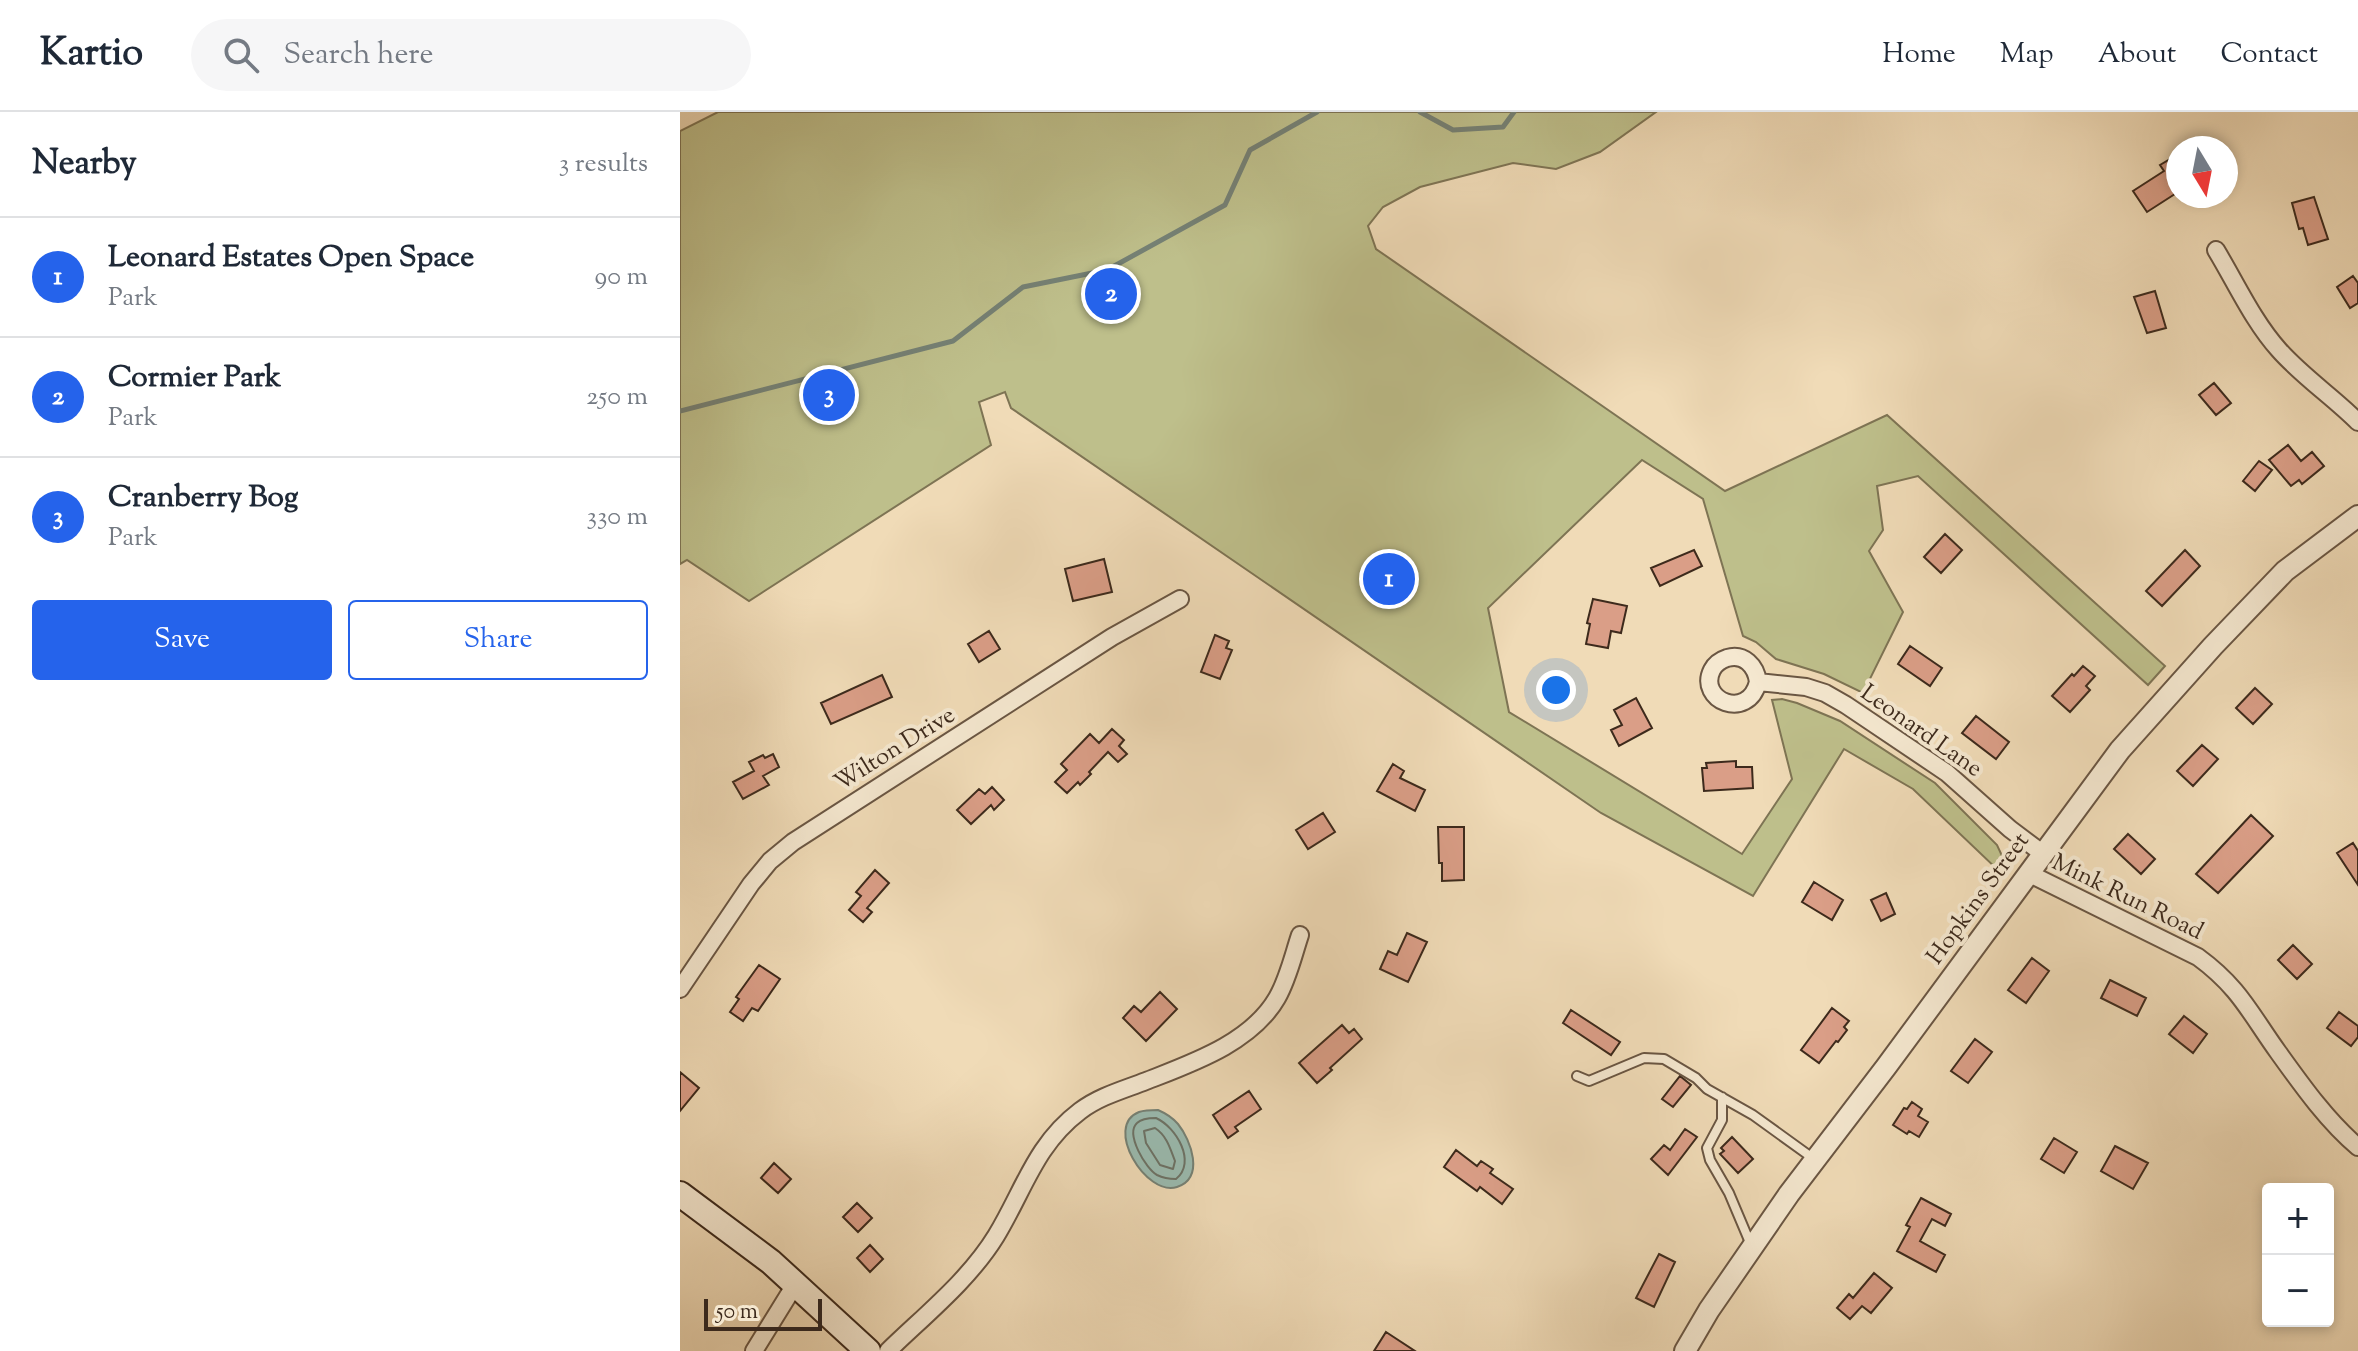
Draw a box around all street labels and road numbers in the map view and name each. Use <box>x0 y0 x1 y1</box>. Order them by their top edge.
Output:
street label: Leonard Lane <box>1853 677 1989 786</box>
street label: Wilton Drive <box>828 699 962 800</box>
street label: Hopkins Street <box>1919 826 2038 972</box>
street label: Mink Run Road <box>2046 846 2209 949</box>

